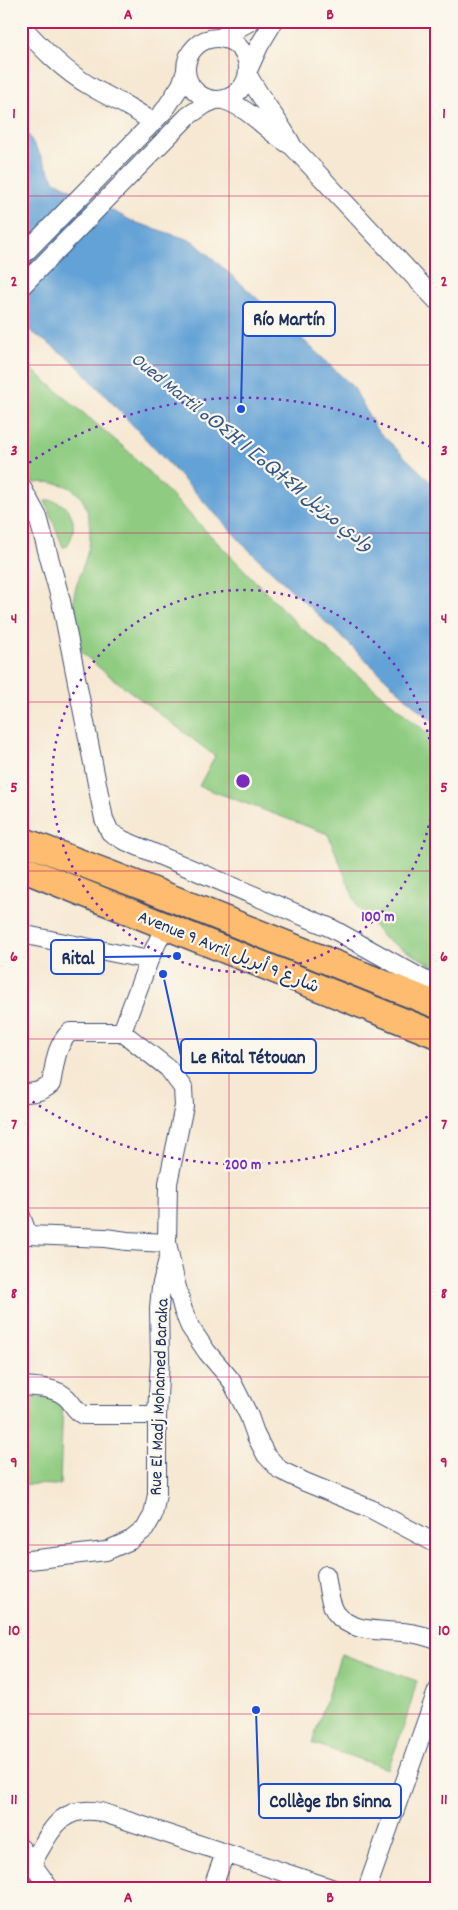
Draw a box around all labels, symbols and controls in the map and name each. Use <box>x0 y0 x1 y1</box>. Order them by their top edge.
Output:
text: A <box>124 4 133 27</box>
text: B <box>326 4 334 27</box>
text: 1 <box>12 103 16 126</box>
text: 1 <box>442 103 446 126</box>
text: 2 <box>11 271 18 294</box>
text: 2 <box>441 271 448 294</box>
callout: Río Martín <box>243 302 335 336</box>
text: Río Martín <box>253 308 325 335</box>
water label: Oued Martil ⴰⵙⵉⴼ ⵏ ⵎⴰⵕⵜⵉⵍ وادي مرتيل <box>124 347 378 560</box>
text: 3 <box>10 440 18 463</box>
text: 3 <box>440 440 448 463</box>
text: 4 <box>11 608 17 631</box>
text: 4 <box>441 608 447 631</box>
centre of rings <box>234 772 252 790</box>
text: 5 <box>10 777 18 800</box>
text: 5 <box>440 777 448 800</box>
street label: Avenue 9 Avril شارع 9 أبريل <box>134 905 322 1001</box>
text: 100 m <box>361 907 395 929</box>
callout: Rital <box>51 940 104 974</box>
text: 6 <box>10 946 18 969</box>
text: 6 <box>440 946 448 969</box>
text: Rital <box>61 947 95 974</box>
callout: Le Rital Tétouan <box>181 1039 316 1073</box>
text: Le Rital Tétouan <box>190 1046 306 1073</box>
text: 7 <box>11 1114 17 1137</box>
text: 7 <box>441 1114 447 1137</box>
text: 200 m <box>225 1155 261 1177</box>
text: 8 <box>11 1283 18 1306</box>
text: 8 <box>441 1283 448 1306</box>
street label: Rue El Madj Mohamed Baraka <box>145 1297 176 1496</box>
text: 9 <box>10 1452 18 1475</box>
text: 9 <box>440 1452 448 1475</box>
text: 10 <box>8 1620 20 1643</box>
text: 10 <box>438 1620 450 1643</box>
callout: Collège Ibn Sinna <box>259 1784 401 1818</box>
text: 11 <box>10 1789 18 1812</box>
text: 11 <box>440 1789 448 1812</box>
text: Collège Ibn Sinna <box>269 1790 392 1817</box>
text: A <box>124 1887 133 1910</box>
text: B <box>326 1887 334 1910</box>

